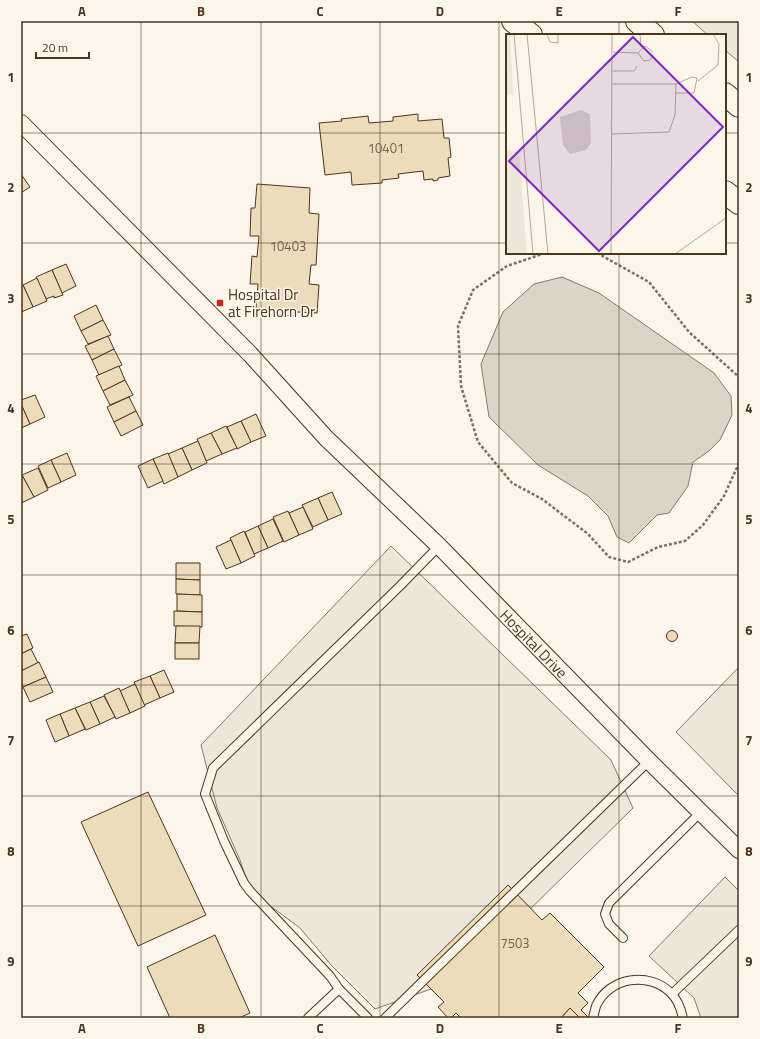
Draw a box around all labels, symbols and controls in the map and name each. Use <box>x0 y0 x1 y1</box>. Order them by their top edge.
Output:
text: A <box>78 1 86 21</box>
text: B <box>197 1 205 21</box>
text: C <box>316 1 324 21</box>
text: D <box>436 1 444 21</box>
text: E <box>555 1 563 21</box>
text: F <box>675 1 682 21</box>
scale bar <box>36 34 89 60</box>
inset map <box>506 34 726 254</box>
text: 20 m <box>42 38 68 57</box>
text: 1 <box>7 67 15 87</box>
text: 1 <box>745 67 753 87</box>
house number: 10401 <box>368 138 404 158</box>
text: 2 <box>7 177 15 197</box>
text: 2 <box>745 177 753 197</box>
house number: 10403 <box>270 236 306 256</box>
place label: Hospital Dr at Firehorn Dr <box>228 283 315 323</box>
text: 3 <box>7 288 15 308</box>
text: 3 <box>745 288 753 308</box>
marker: Hospital Dr at Firehorn Dr <box>215 298 225 308</box>
text: 4 <box>7 398 15 418</box>
text: 4 <box>745 398 753 418</box>
text: 5 <box>7 509 15 529</box>
text: 5 <box>745 509 753 529</box>
street label: Hospital Drive <box>495 604 573 683</box>
text: 6 <box>7 620 15 640</box>
text: 6 <box>745 620 753 640</box>
text: 7 <box>7 730 15 750</box>
text: 7 <box>745 730 753 750</box>
text: 8 <box>7 841 15 861</box>
text: 8 <box>745 841 753 861</box>
house number: 7503 <box>500 933 530 953</box>
text: 9 <box>7 951 15 971</box>
text: 9 <box>745 951 753 971</box>
text: A <box>78 1018 86 1038</box>
text: B <box>197 1018 205 1038</box>
text: C <box>316 1018 324 1038</box>
text: D <box>436 1018 444 1038</box>
text: E <box>555 1018 563 1038</box>
text: F <box>675 1018 682 1038</box>

